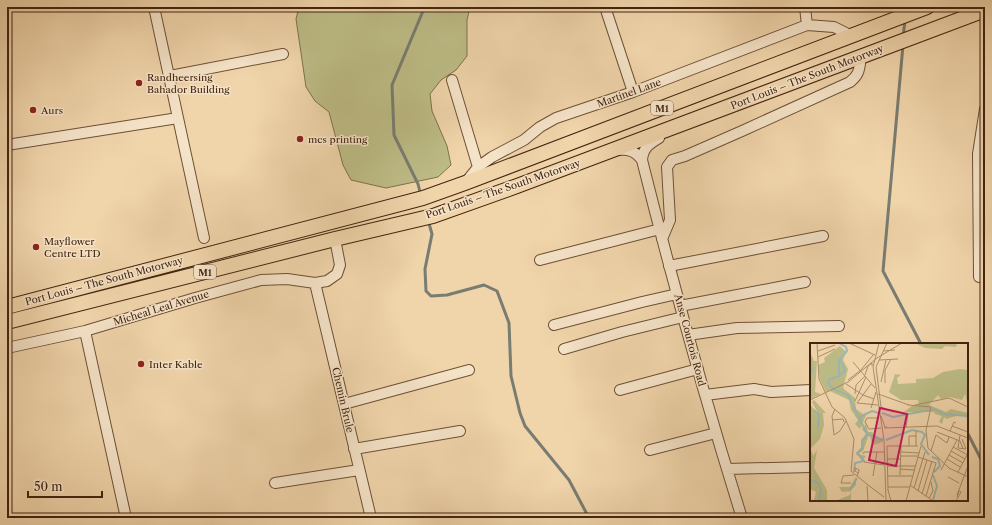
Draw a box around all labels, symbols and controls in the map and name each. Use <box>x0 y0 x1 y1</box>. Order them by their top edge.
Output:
street label: Port Louis – The South Motorway <box>729 42 886 112</box>
place label: Randheersing Bahador Building <box>147 71 230 96</box>
street label: Martinel Lane <box>595 75 663 111</box>
marker: Randheersing Bahador Building <box>134 78 144 88</box>
road number: M1 <box>651 101 673 115</box>
place label: Aurs <box>40 104 63 117</box>
marker: Aurs <box>28 105 38 115</box>
place label: mcs printing <box>308 133 368 146</box>
marker: mcs printing <box>295 134 305 144</box>
street label: Port Louis – The South Motorway <box>424 156 583 222</box>
place label: Mayflower Centre LTD <box>44 235 101 260</box>
marker: Mayflower Centre LTD <box>31 242 41 252</box>
street label: Port Louis – The South Motorway <box>24 254 185 308</box>
road number: M1 <box>194 265 216 279</box>
street label: Micheal Leal Avenue <box>112 287 211 329</box>
street label: Anse Courtois Road <box>671 291 709 388</box>
inset map <box>810 343 968 501</box>
place label: Inter Kable <box>149 358 203 371</box>
marker: Inter Kable <box>136 359 146 369</box>
street label: Chemin Brule <box>329 366 357 434</box>
scale bar <box>28 473 102 499</box>
text: 50 m <box>34 479 63 494</box>

